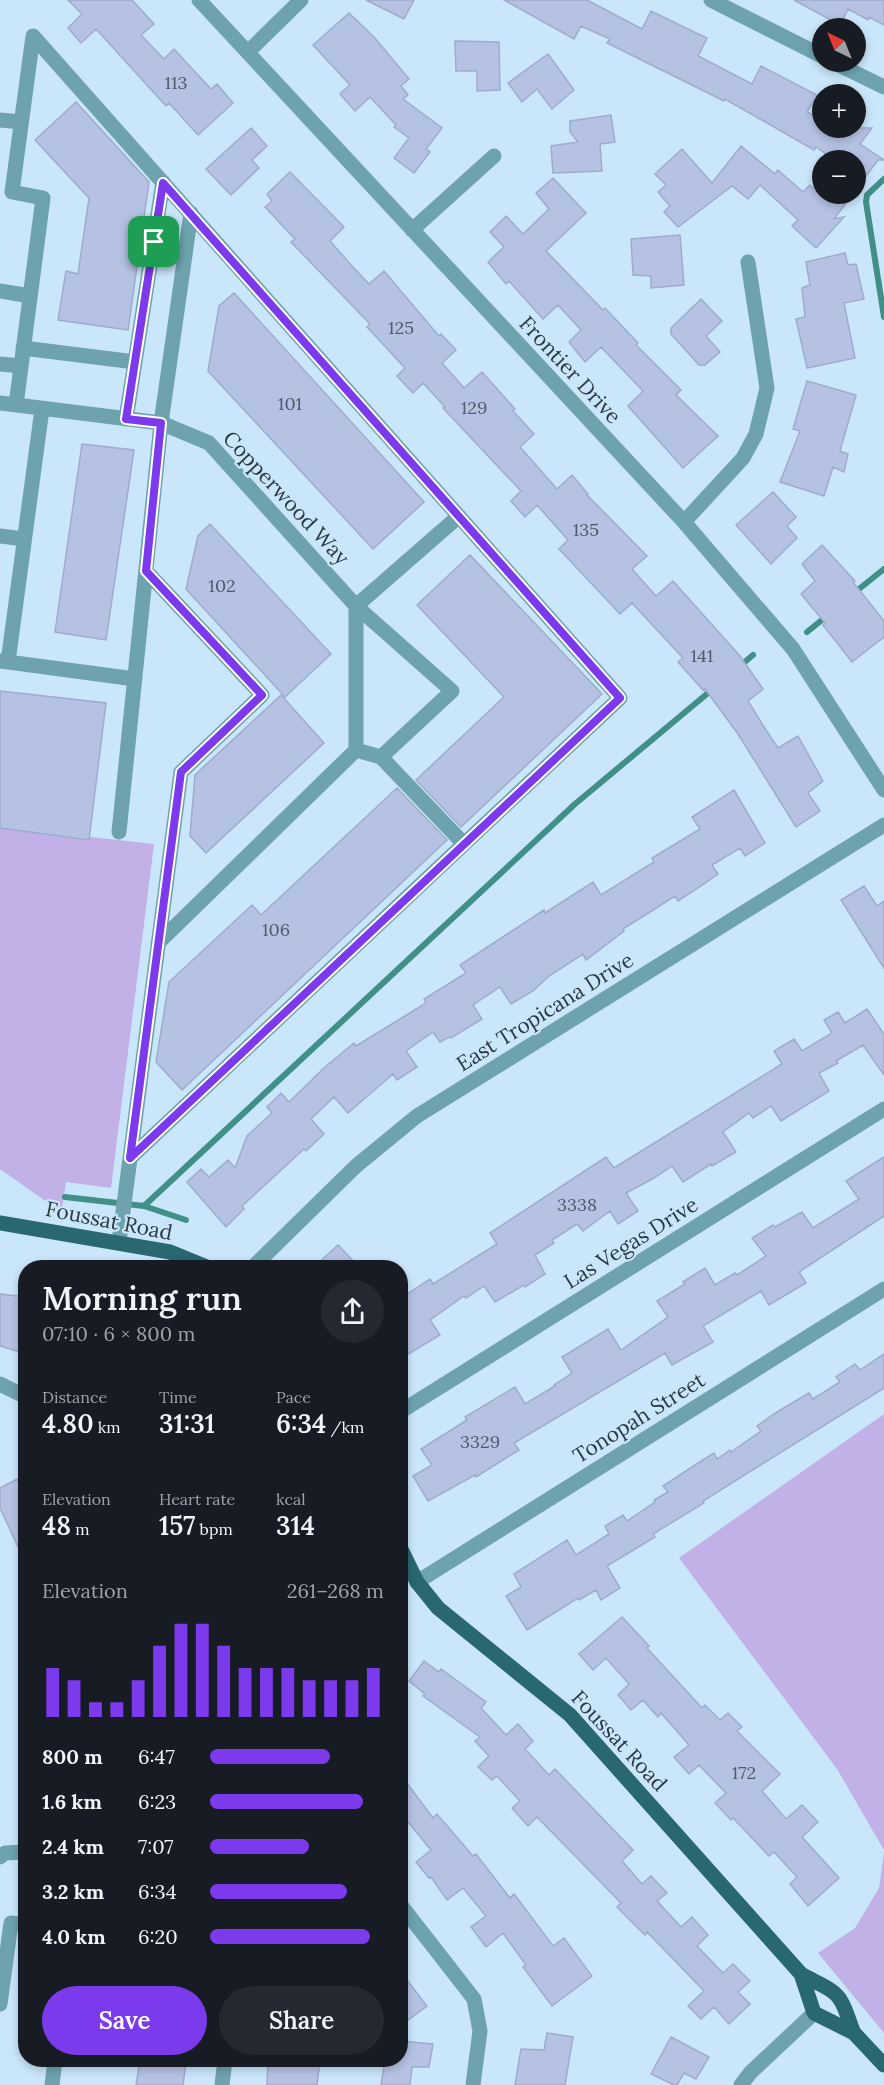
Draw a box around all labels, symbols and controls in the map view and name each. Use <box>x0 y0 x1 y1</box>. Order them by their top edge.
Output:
north arrow <box>812 18 866 72</box>
map controls <box>812 18 866 204</box>
house number: 113 <box>164 71 188 94</box>
button: + <box>812 84 866 138</box>
button: − <box>812 150 866 204</box>
pin <box>128 216 179 267</box>
icon: arrive <box>137 225 170 258</box>
street label: Frontier Drive <box>514 310 627 429</box>
house number: 125 <box>388 316 414 339</box>
house number: 101 <box>278 392 302 415</box>
house number: 129 <box>461 396 487 419</box>
street label: Copperwood Way <box>217 425 355 570</box>
house number: 135 <box>573 518 599 541</box>
house number: 102 <box>208 574 236 597</box>
house number: 141 <box>691 644 713 667</box>
house number: 106 <box>262 918 290 941</box>
street label: East Tropicana Drive <box>451 946 638 1077</box>
street label: Las Vegas Drive <box>559 1191 703 1295</box>
house number: 3338 <box>557 1193 597 1216</box>
street label: Foussat Road <box>43 1195 175 1246</box>
text: Morning run <box>42 1277 242 1319</box>
button: share <box>321 1280 384 1343</box>
text: 07:10 · 6 × 800 m <box>42 1321 195 1346</box>
street label: Tonopah Street <box>568 1366 711 1469</box>
text: Distance <box>42 1387 107 1407</box>
text: Time <box>159 1387 197 1407</box>
text: Pace <box>276 1387 311 1407</box>
text: 4.80 <box>42 1407 94 1440</box>
text: 31:31 <box>159 1407 215 1440</box>
text: 6:34 <box>276 1407 326 1440</box>
text: km <box>94 1417 121 1437</box>
text: /km <box>326 1417 364 1437</box>
house number: 3329 <box>460 1430 500 1453</box>
text: Elevation <box>42 1489 111 1509</box>
text: Heart rate <box>159 1489 235 1509</box>
text: kcal <box>276 1489 306 1509</box>
text: 48 <box>42 1509 71 1542</box>
text: 157 <box>159 1509 195 1542</box>
text: 314 <box>276 1509 315 1542</box>
text: m <box>71 1519 89 1539</box>
text: bpm <box>195 1519 233 1539</box>
text: Elevation <box>42 1578 128 1603</box>
text: 261–268 m <box>287 1578 384 1603</box>
street label: Foussat Road <box>566 1684 673 1797</box>
text: 800 m <box>42 1744 103 1769</box>
text: 6:47 <box>138 1744 175 1769</box>
house number: 172 <box>732 1761 756 1784</box>
text: 1.6 km <box>42 1789 102 1814</box>
text: 6:23 <box>138 1789 176 1814</box>
text: 2.4 km <box>42 1834 104 1859</box>
text: 7:07 <box>138 1834 173 1859</box>
text: 3.2 km <box>42 1879 104 1904</box>
text: 6:34 <box>138 1879 177 1904</box>
text: 4.0 km <box>42 1924 106 1949</box>
text: 6:20 <box>138 1924 178 1949</box>
button: Save <box>42 1986 207 2055</box>
button: Share <box>219 1986 384 2055</box>

